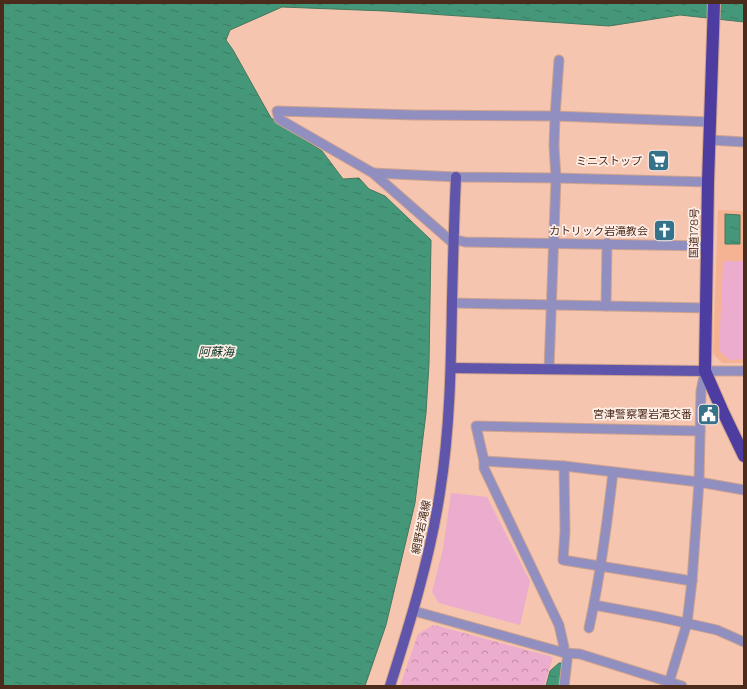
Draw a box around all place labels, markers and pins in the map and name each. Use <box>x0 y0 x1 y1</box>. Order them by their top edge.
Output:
supermarket icon: ミニストップ <box>645 148 671 174</box>
place label: ミニストップ <box>576 154 642 168</box>
church icon: カトリック岩滝教会 <box>651 218 677 244</box>
place label: カトリック岩滝教会 <box>549 224 648 238</box>
public building icon: 宮津警察署岩滝交番 <box>695 401 721 427</box>
place label: 宮津警察署岩滝交番 <box>593 407 692 421</box>

